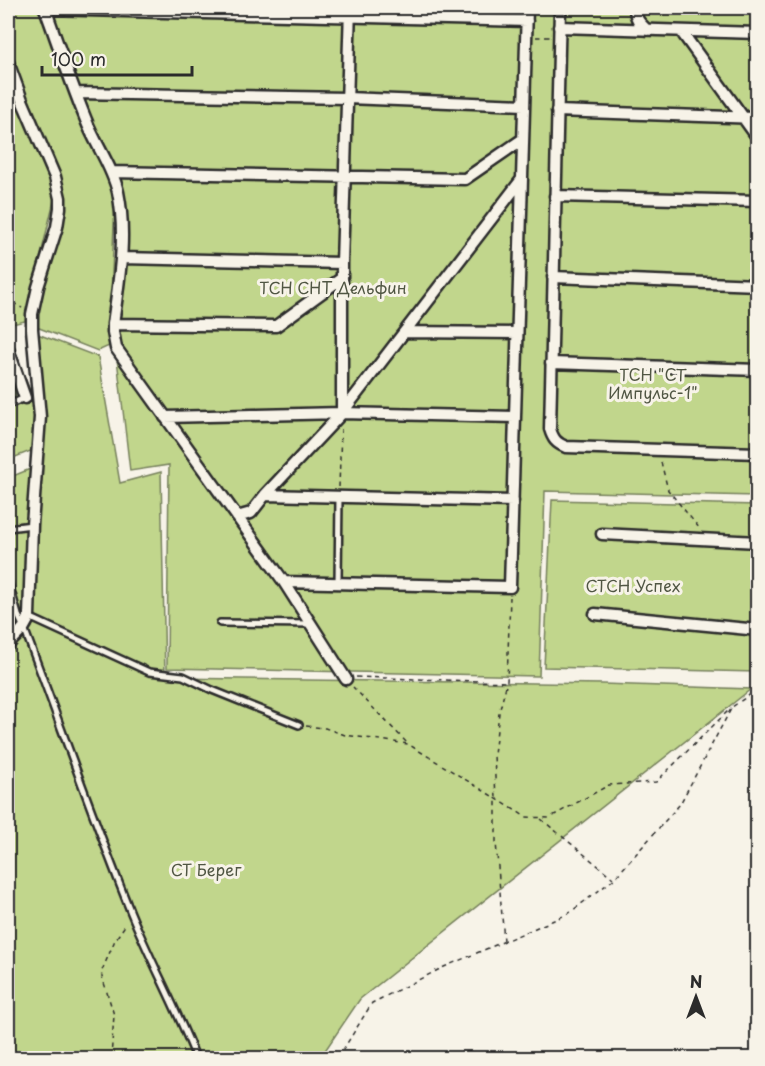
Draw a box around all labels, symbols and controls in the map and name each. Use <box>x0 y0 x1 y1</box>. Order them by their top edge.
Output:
scale bar <box>42 39 192 77</box>
text: 100 m <box>51 45 106 72</box>
park label: ТСН СНТ Дельфин <box>259 275 407 299</box>
park label: ТСН "СТ Импульс-1" <box>608 362 698 404</box>
park label: СТСН Успех <box>585 573 681 597</box>
park label: СТ Берег <box>171 857 242 881</box>
north arrow <box>666 967 726 1027</box>
text: N <box>690 969 702 993</box>

